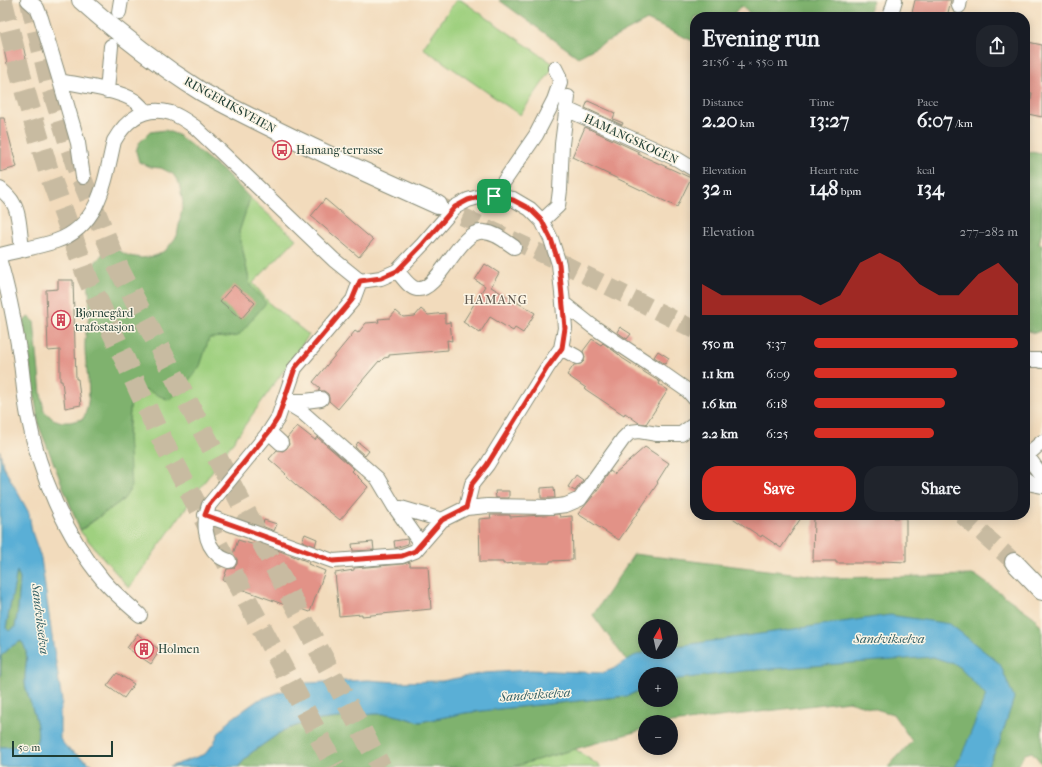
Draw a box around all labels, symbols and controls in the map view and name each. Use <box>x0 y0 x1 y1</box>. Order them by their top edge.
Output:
button: share <box>976 25 1018 67</box>
text: Evening run <box>702 26 820 52</box>
text: 21:56 · 4 × 550 m <box>702 54 788 69</box>
street label: RINGERIKSVEIEN <box>182 74 278 136</box>
text: Distance <box>702 96 743 109</box>
text: Time <box>809 96 834 109</box>
text: Pace <box>917 96 939 109</box>
text: 2.20 <box>702 109 737 132</box>
text: 13:27 <box>809 109 849 132</box>
text: 6:07 <box>917 109 953 132</box>
street label: HAMANGSKOGEN <box>582 111 680 167</box>
text: km <box>737 117 755 130</box>
text: /km <box>953 117 973 130</box>
bus stop icon: Hamang terrasse <box>271 139 293 161</box>
place label: Hamang terrasse <box>296 143 383 157</box>
text: Elevation <box>702 164 746 177</box>
text: Heart rate <box>809 164 859 177</box>
text: kcal <box>917 164 935 177</box>
text: 32 <box>702 177 721 200</box>
text: 148 <box>809 177 838 200</box>
text: 134 <box>917 177 944 200</box>
pin <box>477 179 511 213</box>
icon: arrive <box>483 185 505 207</box>
text: m <box>721 185 732 198</box>
text: bpm <box>838 185 862 198</box>
text: Elevation <box>702 224 755 239</box>
text: 277–282 m <box>960 224 1018 239</box>
district label: HAMANG <box>464 292 528 307</box>
place label: Bjørnegård trafostasjon <box>75 306 134 334</box>
building icon: Bjørnegård trafostasjon <box>50 309 72 331</box>
text: 550 m <box>702 336 734 351</box>
text: 5:37 <box>766 336 786 351</box>
text: 1.1 km <box>702 366 734 381</box>
text: 6:09 <box>766 366 790 381</box>
text: 1.6 km <box>702 396 736 411</box>
text: 6:18 <box>766 396 787 411</box>
text: 2.2 km <box>702 426 738 441</box>
text: 6:25 <box>766 426 789 441</box>
button: Save <box>702 466 856 512</box>
button: Share <box>864 466 1018 512</box>
water label: Sandvikselva <box>29 582 52 655</box>
north arrow <box>638 619 678 659</box>
map controls <box>638 619 678 755</box>
water label: Sandvikselva <box>853 631 925 646</box>
building icon: Holmen <box>133 638 155 660</box>
place label: Holmen <box>158 642 200 656</box>
button: + <box>638 667 678 707</box>
water label: Sandvikselva <box>498 685 571 705</box>
button: − <box>638 715 678 755</box>
scale bar <box>12 739 113 758</box>
text: 50 m <box>18 741 40 754</box>

